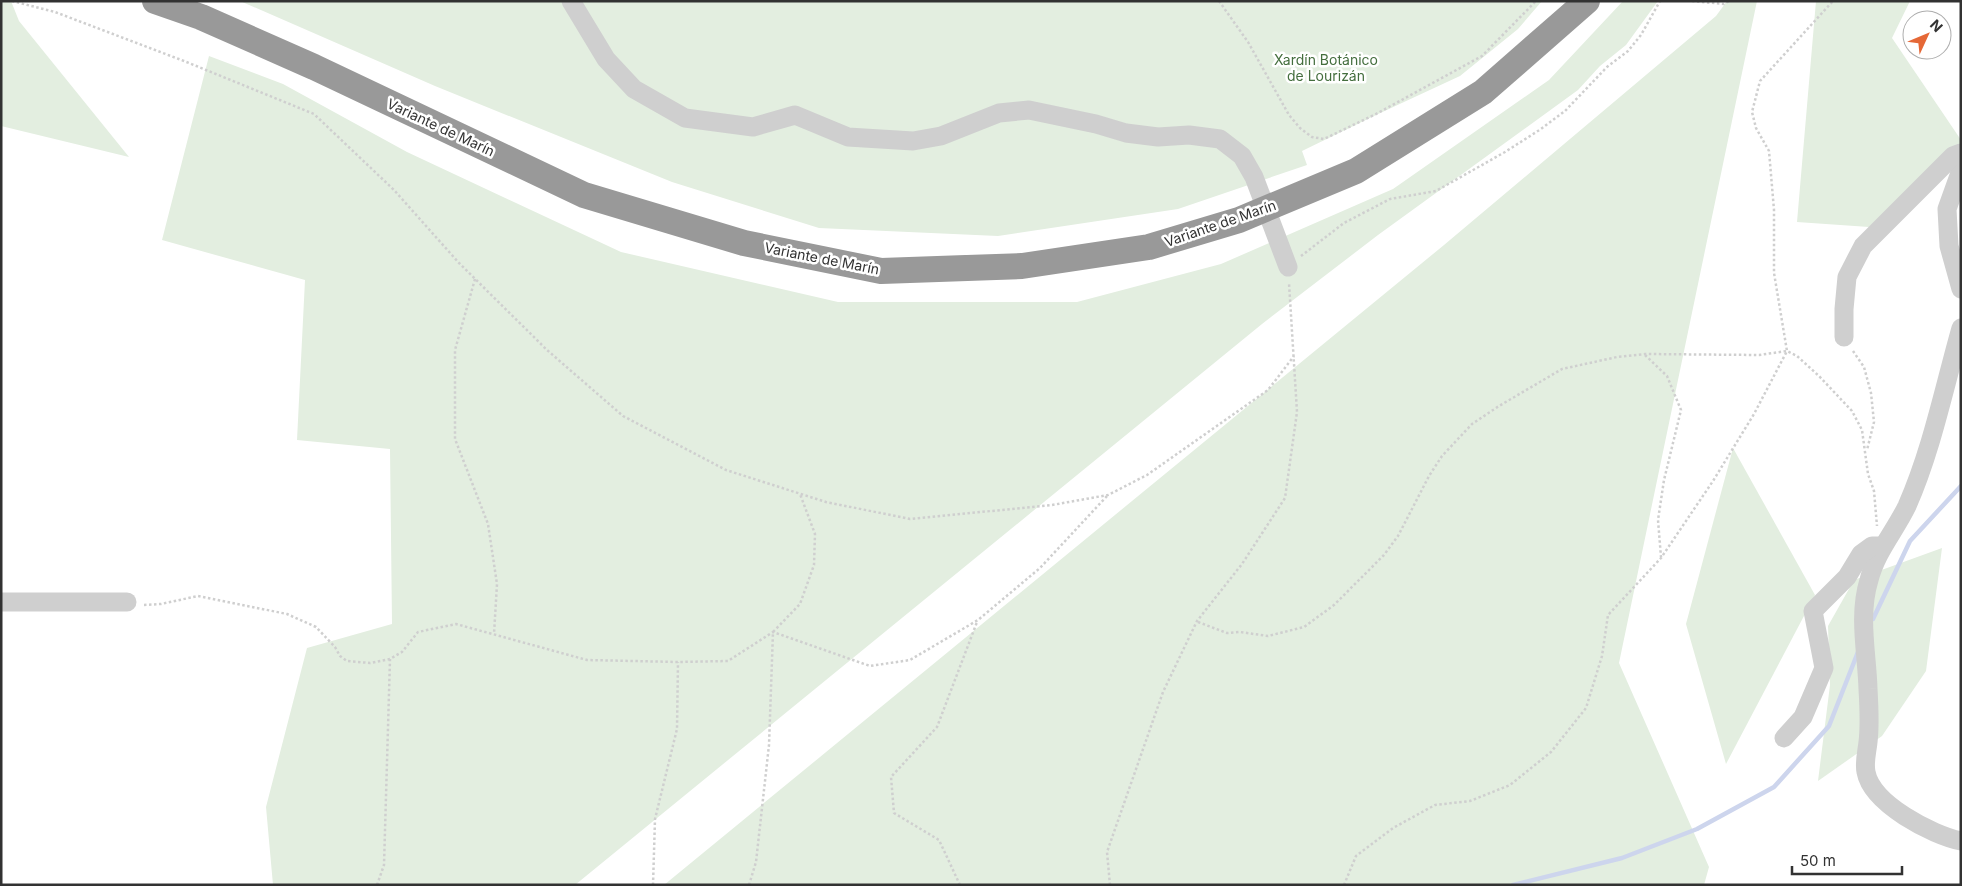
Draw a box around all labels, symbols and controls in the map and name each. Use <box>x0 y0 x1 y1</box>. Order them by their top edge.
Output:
north arrow <box>1902 10 1952 60</box>
text: N <box>1927 16 1947 35</box>
park label: Xardín Botánico de Lourizán <box>1274 51 1378 84</box>
street label: Variante de Marín <box>385 95 497 159</box>
street label: Variante de Marín <box>1162 196 1278 250</box>
street label: Variante de Marín <box>763 239 881 277</box>
scale bar <box>1792 844 1902 876</box>
text: 50 m <box>1800 851 1836 870</box>

